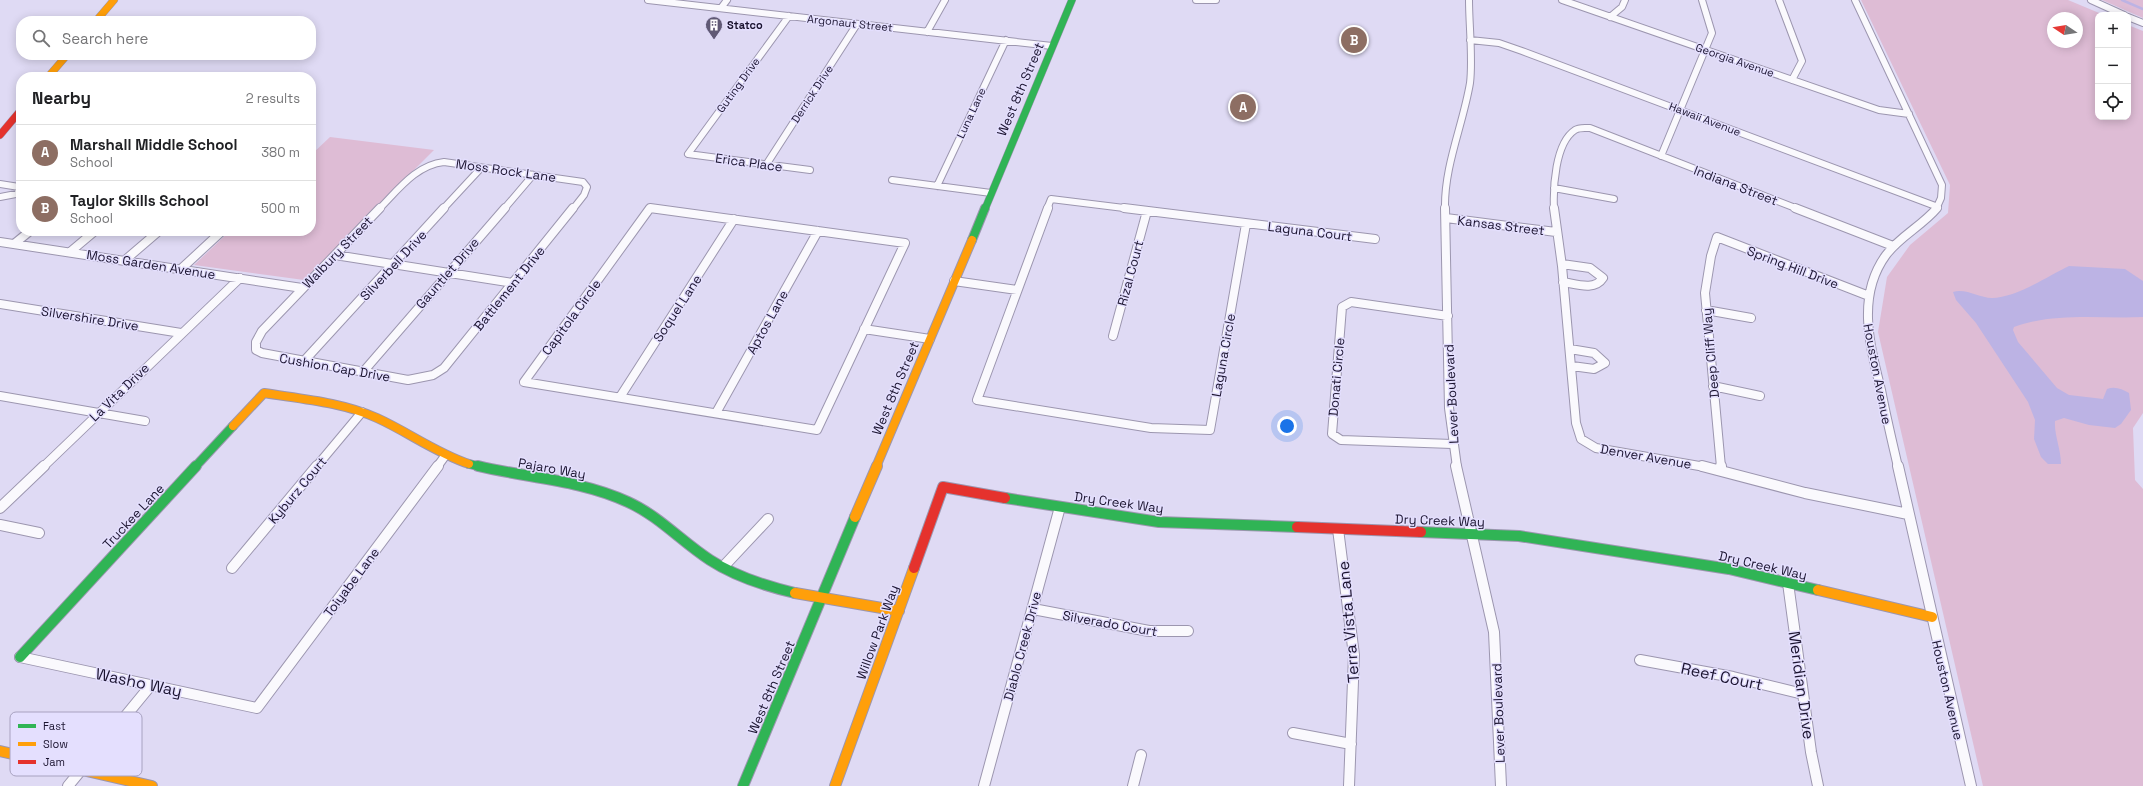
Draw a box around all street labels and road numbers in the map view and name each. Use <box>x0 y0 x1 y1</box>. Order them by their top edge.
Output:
street label: Argonaut Street <box>807 12 893 34</box>
street label: West 8th Street <box>993 40 1048 139</box>
street label: Georgia Avenue <box>1694 40 1776 80</box>
street label: Guting Drive <box>713 55 763 115</box>
street label: Derrick Drive <box>788 62 836 126</box>
street label: Luna Lane <box>953 85 989 141</box>
street label: Hawaii Avenue <box>1667 99 1743 139</box>
street label: Erica Place <box>714 149 784 176</box>
street label: Moss Rock Lane <box>455 155 557 186</box>
street label: Indiana Street <box>1691 162 1780 209</box>
street label: Kansas Street <box>1456 212 1545 239</box>
street label: Walbury Street <box>299 213 376 292</box>
street label: Laguna Court <box>1267 218 1353 245</box>
street label: Silverbell Drive <box>356 226 430 304</box>
street label: Gauntlet Drive <box>412 234 483 312</box>
street label: Rizal Court <box>1114 238 1147 308</box>
street label: Battlement Drive <box>470 242 549 334</box>
street label: Spring Hill Drive <box>1745 242 1841 293</box>
street label: Moss Garden Avenue <box>85 246 217 283</box>
street label: Soquel Lane <box>649 271 705 345</box>
street label: Capitola Circle <box>538 276 605 359</box>
street label: Aptos Lane <box>743 287 792 357</box>
street label: Silvershire Drive <box>40 302 140 335</box>
street label: Deep Cliff Way <box>1698 307 1723 399</box>
street label: Laguna Circle <box>1208 312 1239 398</box>
street label: Houston Avenue <box>1859 322 1896 426</box>
street label: Donati Circle <box>1325 337 1348 417</box>
street label: West 8th Street <box>868 339 923 438</box>
street label: Lever Boulevard <box>1440 344 1463 444</box>
street label: Cushion Cap Drive <box>278 349 392 386</box>
street label: La Vita Drive <box>86 360 153 425</box>
street label: Denver Avenue <box>1599 440 1693 473</box>
street label: Kyburz Court <box>264 453 330 527</box>
street label: Pajaro Way <box>517 454 587 483</box>
street label: Truckee Lane <box>99 480 168 552</box>
street label: Dry Creek Way <box>1073 488 1165 517</box>
street label: Dry Creek Way <box>1395 510 1485 531</box>
street label: Toiyabe Lane <box>320 544 383 620</box>
street label: Dry Creek Way <box>1717 547 1809 584</box>
street label: Terra Vista Lane <box>1333 560 1364 684</box>
street label: Willow Park Way <box>852 583 902 682</box>
street label: Diablo Creek Drive <box>1000 590 1045 702</box>
street label: Silverado Court <box>1061 607 1159 640</box>
street label: Meridian Drive <box>1784 630 1819 740</box>
street label: West 8th Street <box>744 638 799 737</box>
street label: Houston Avenue <box>1928 638 1967 742</box>
street label: Reef Court <box>1679 658 1765 695</box>
street label: Washo Way <box>94 663 184 702</box>
street label: Lever Boulevard <box>1488 663 1509 763</box>

